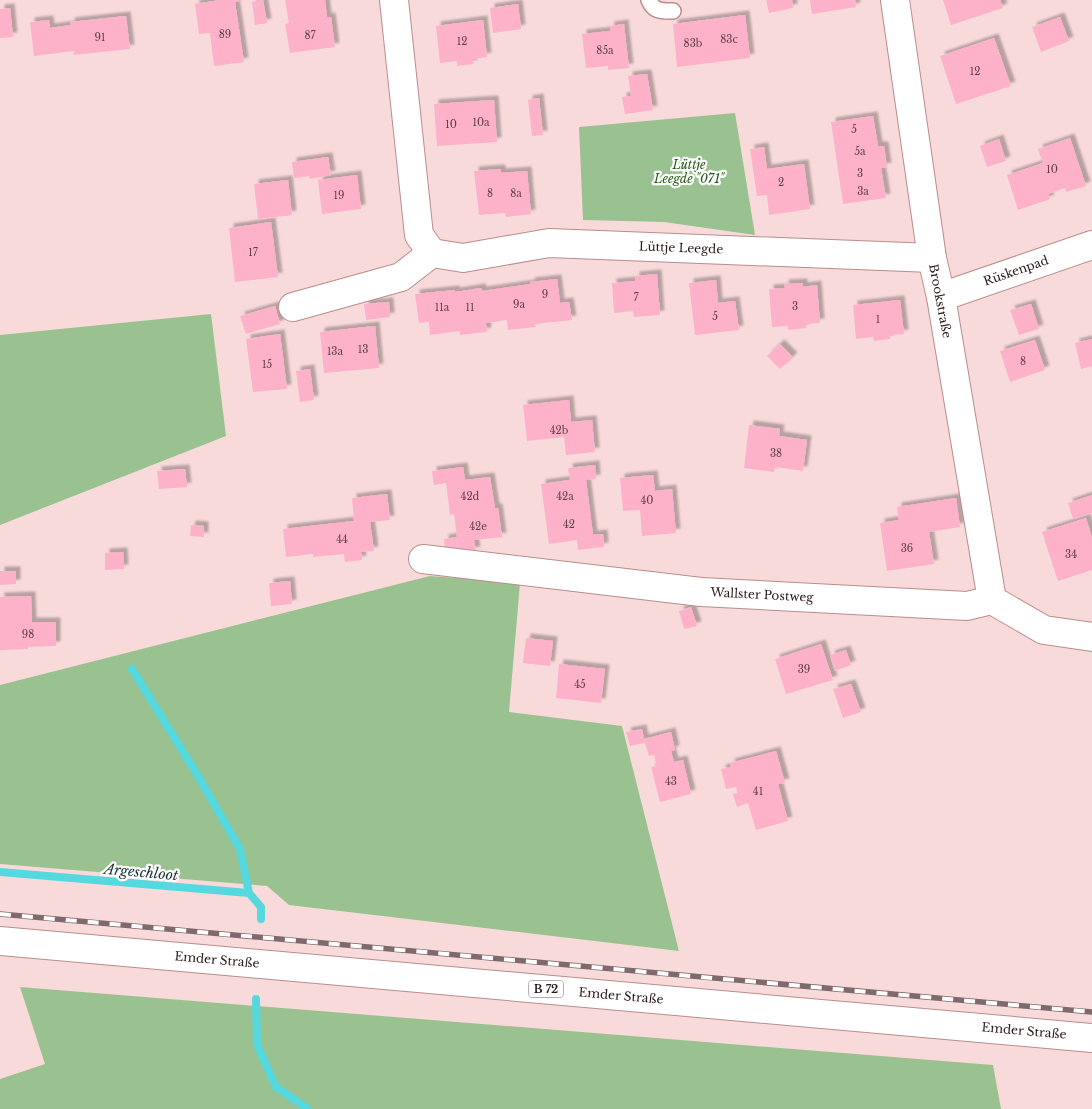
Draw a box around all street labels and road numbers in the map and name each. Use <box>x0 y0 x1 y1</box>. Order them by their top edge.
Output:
street label: Lüttje Leegde <box>639 239 724 256</box>
street label: Rüskenpad <box>981 252 1050 289</box>
street label: Brookstraße <box>926 263 955 339</box>
street label: Wallster Postweg <box>709 584 815 605</box>
street label: Emder Straße <box>174 948 260 971</box>
road number: B 72 <box>528 981 564 998</box>
street label: Emder Straße <box>578 984 664 1007</box>
street label: Emder Straße <box>981 1019 1067 1042</box>

